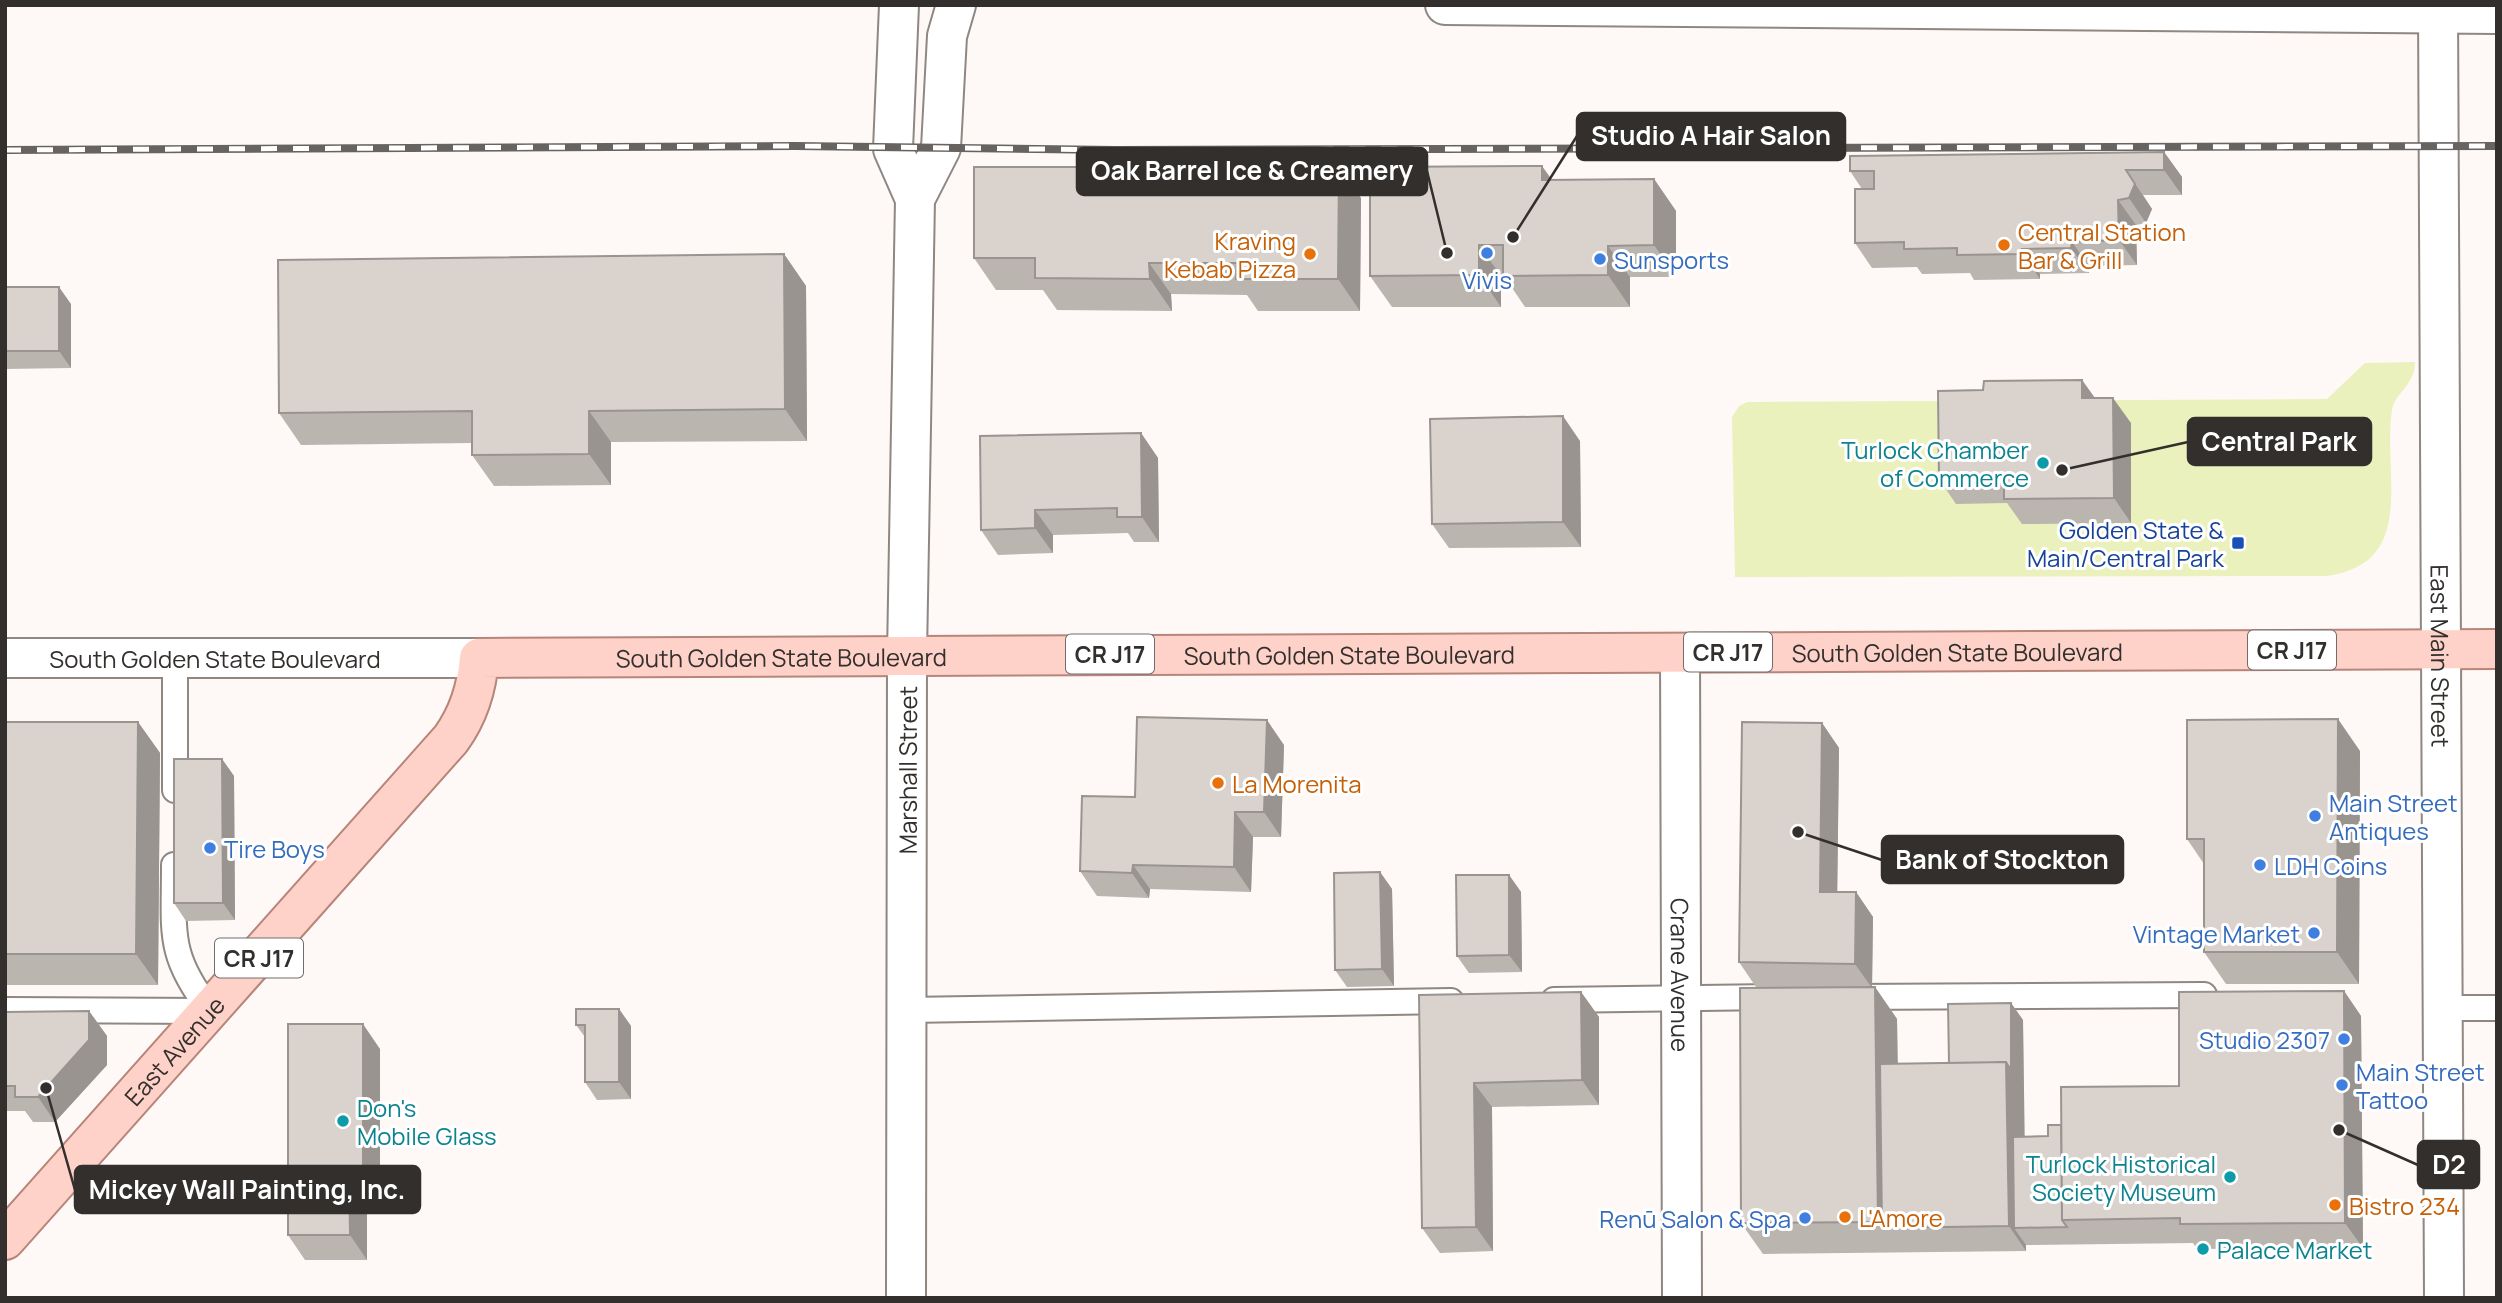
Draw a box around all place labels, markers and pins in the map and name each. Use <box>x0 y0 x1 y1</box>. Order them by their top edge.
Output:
callout: Studio A Hair Salon <box>1577 113 1845 160</box>
callout: Oak Barrel Ice & Creamery <box>1077 148 1427 195</box>
place label: Central Station Bar & Grill <box>2018 215 2186 276</box>
place label: Kraving Kebab Pizza <box>1164 224 1296 285</box>
marker: Central Station Bar & Grill <box>1996 237 2012 253</box>
place label: Sunsports <box>1614 243 1729 276</box>
marker: Vivis <box>1479 245 1495 261</box>
marker: Kraving Kebab Pizza <box>1302 246 1318 262</box>
marker: Sunsports <box>1592 251 1608 267</box>
place label: Vivis <box>1462 263 1512 296</box>
callout: Central Park <box>2188 418 2371 465</box>
place label: Turlock Chamber of Commerce <box>1841 433 2029 494</box>
marker: Turlock Chamber of Commerce <box>2035 455 2051 471</box>
place label: Golden State & Main/Central Park <box>2027 513 2225 574</box>
marker: Golden State & Main/Central Park <box>2230 535 2246 551</box>
place label: La Morenita <box>1232 767 1362 800</box>
marker: La Morenita <box>1210 775 1226 791</box>
place label: Main Street Antiques <box>2329 786 2458 847</box>
marker: Main Street Antiques <box>2307 808 2323 824</box>
place label: Tire Boys <box>224 832 325 865</box>
callout: Bank of Stockton <box>1882 836 2123 883</box>
marker: Tire Boys <box>202 840 218 856</box>
place label: LDH Coins <box>2274 849 2387 882</box>
marker: LDH Coins <box>2252 857 2268 873</box>
place label: Vintage Market <box>2133 917 2300 950</box>
marker: Vintage Market <box>2306 925 2322 941</box>
place label: Studio 2307 <box>2199 1023 2330 1056</box>
marker: Studio 2307 <box>2336 1031 2352 1047</box>
place label: Main Street Tattoo <box>2356 1055 2485 1116</box>
marker: Main Street Tattoo <box>2334 1077 2350 1093</box>
place label: Don's Mobile Glass <box>357 1091 497 1152</box>
marker: Don's Mobile Glass <box>335 1113 351 1129</box>
callout: D2 <box>2418 1141 2479 1188</box>
place label: Turlock Historical Society Museum <box>2026 1147 2216 1208</box>
callout: Mickey Wall Painting, Inc. <box>75 1166 420 1213</box>
marker: Turlock Historical Society Museum <box>2222 1169 2238 1185</box>
place label: Bistro 234 <box>2349 1189 2460 1222</box>
marker: Bistro 234 <box>2327 1197 2343 1213</box>
place label: L'Amore <box>1859 1201 1943 1234</box>
place label: Renū Salon & Spa <box>1599 1202 1791 1235</box>
marker: L'Amore <box>1837 1209 1853 1225</box>
marker: Renū Salon & Spa <box>1797 1210 1813 1226</box>
place label: Palace Market <box>2217 1233 2372 1266</box>
marker: Palace Market <box>2195 1241 2211 1257</box>

